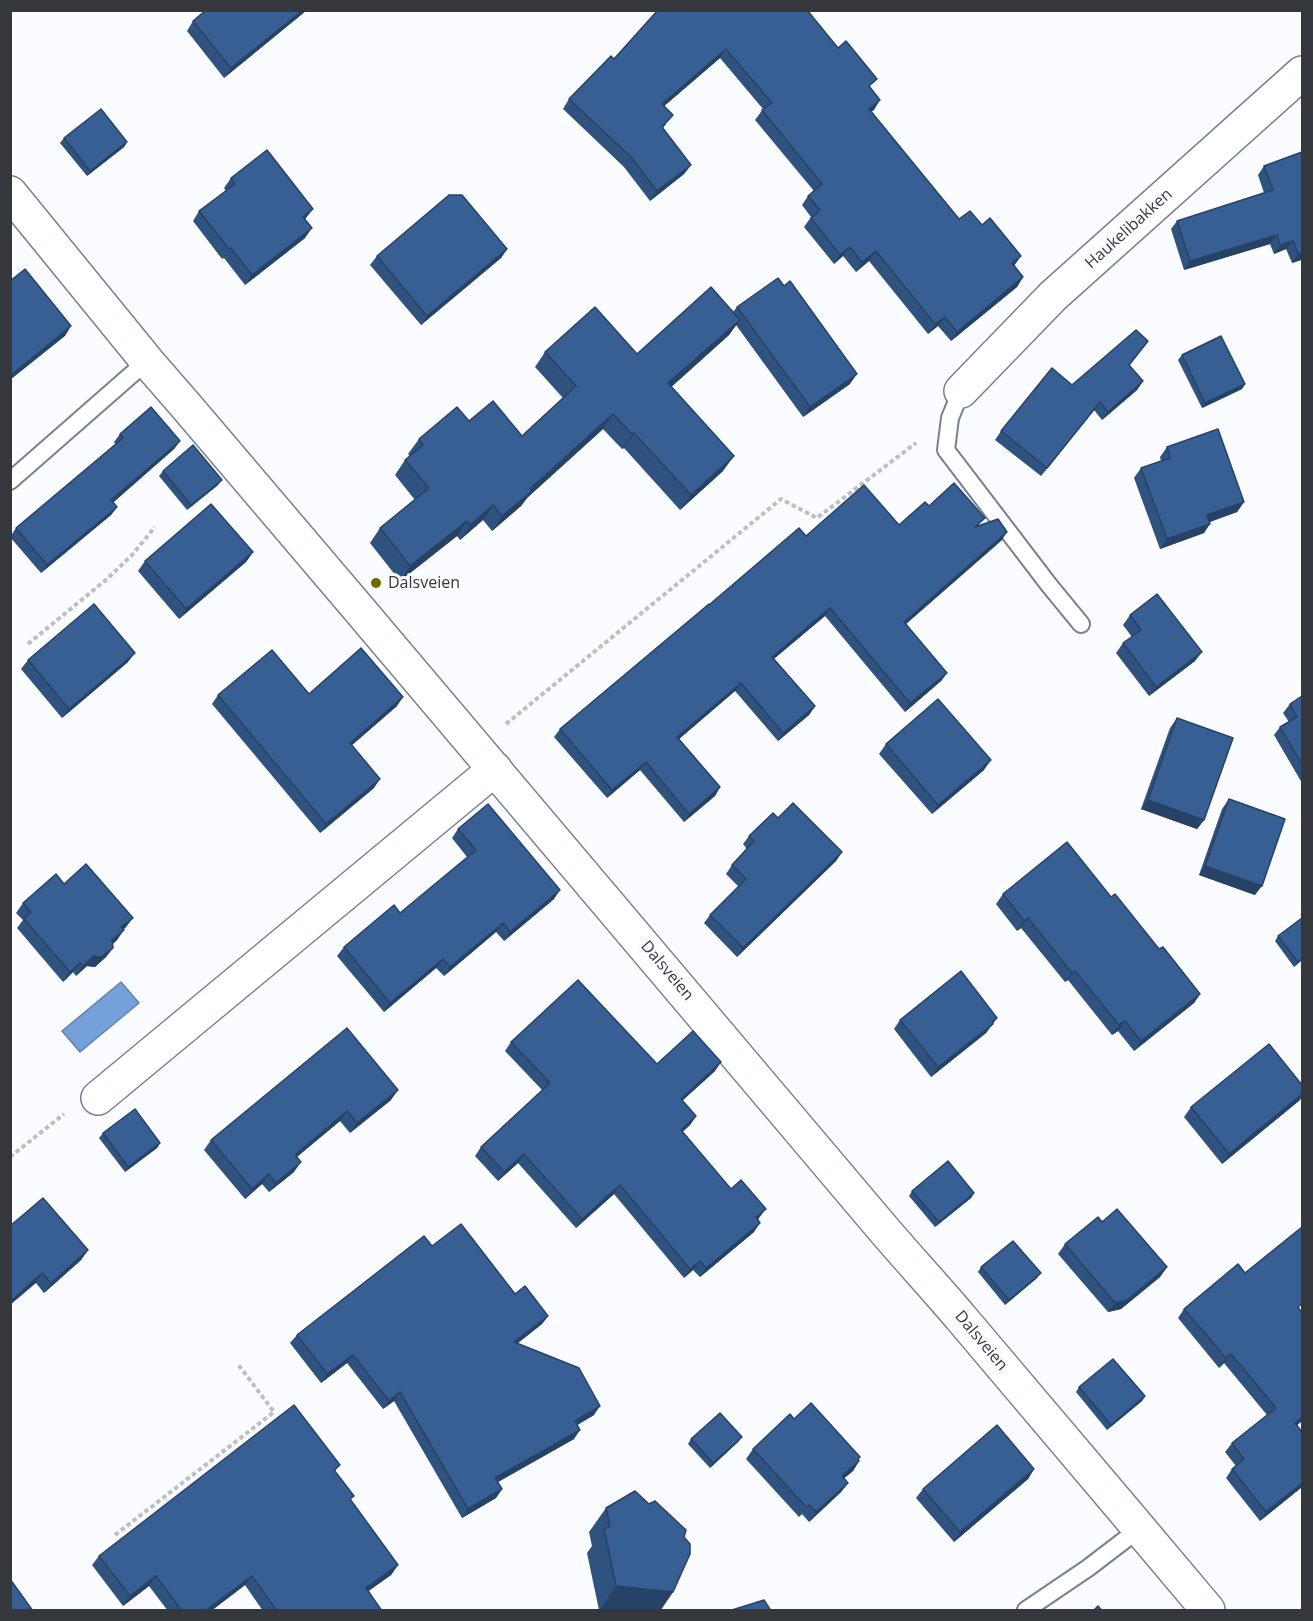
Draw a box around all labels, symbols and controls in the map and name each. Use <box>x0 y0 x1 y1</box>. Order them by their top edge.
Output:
street label: Haukelibakken <box>1082 185 1176 273</box>
place label: Dalsveien <box>388 573 460 593</box>
marker: Dalsveien <box>369 576 383 590</box>
street label: Dalsveien <box>637 937 697 1005</box>
street label: Dalsveien <box>951 1307 1011 1375</box>

